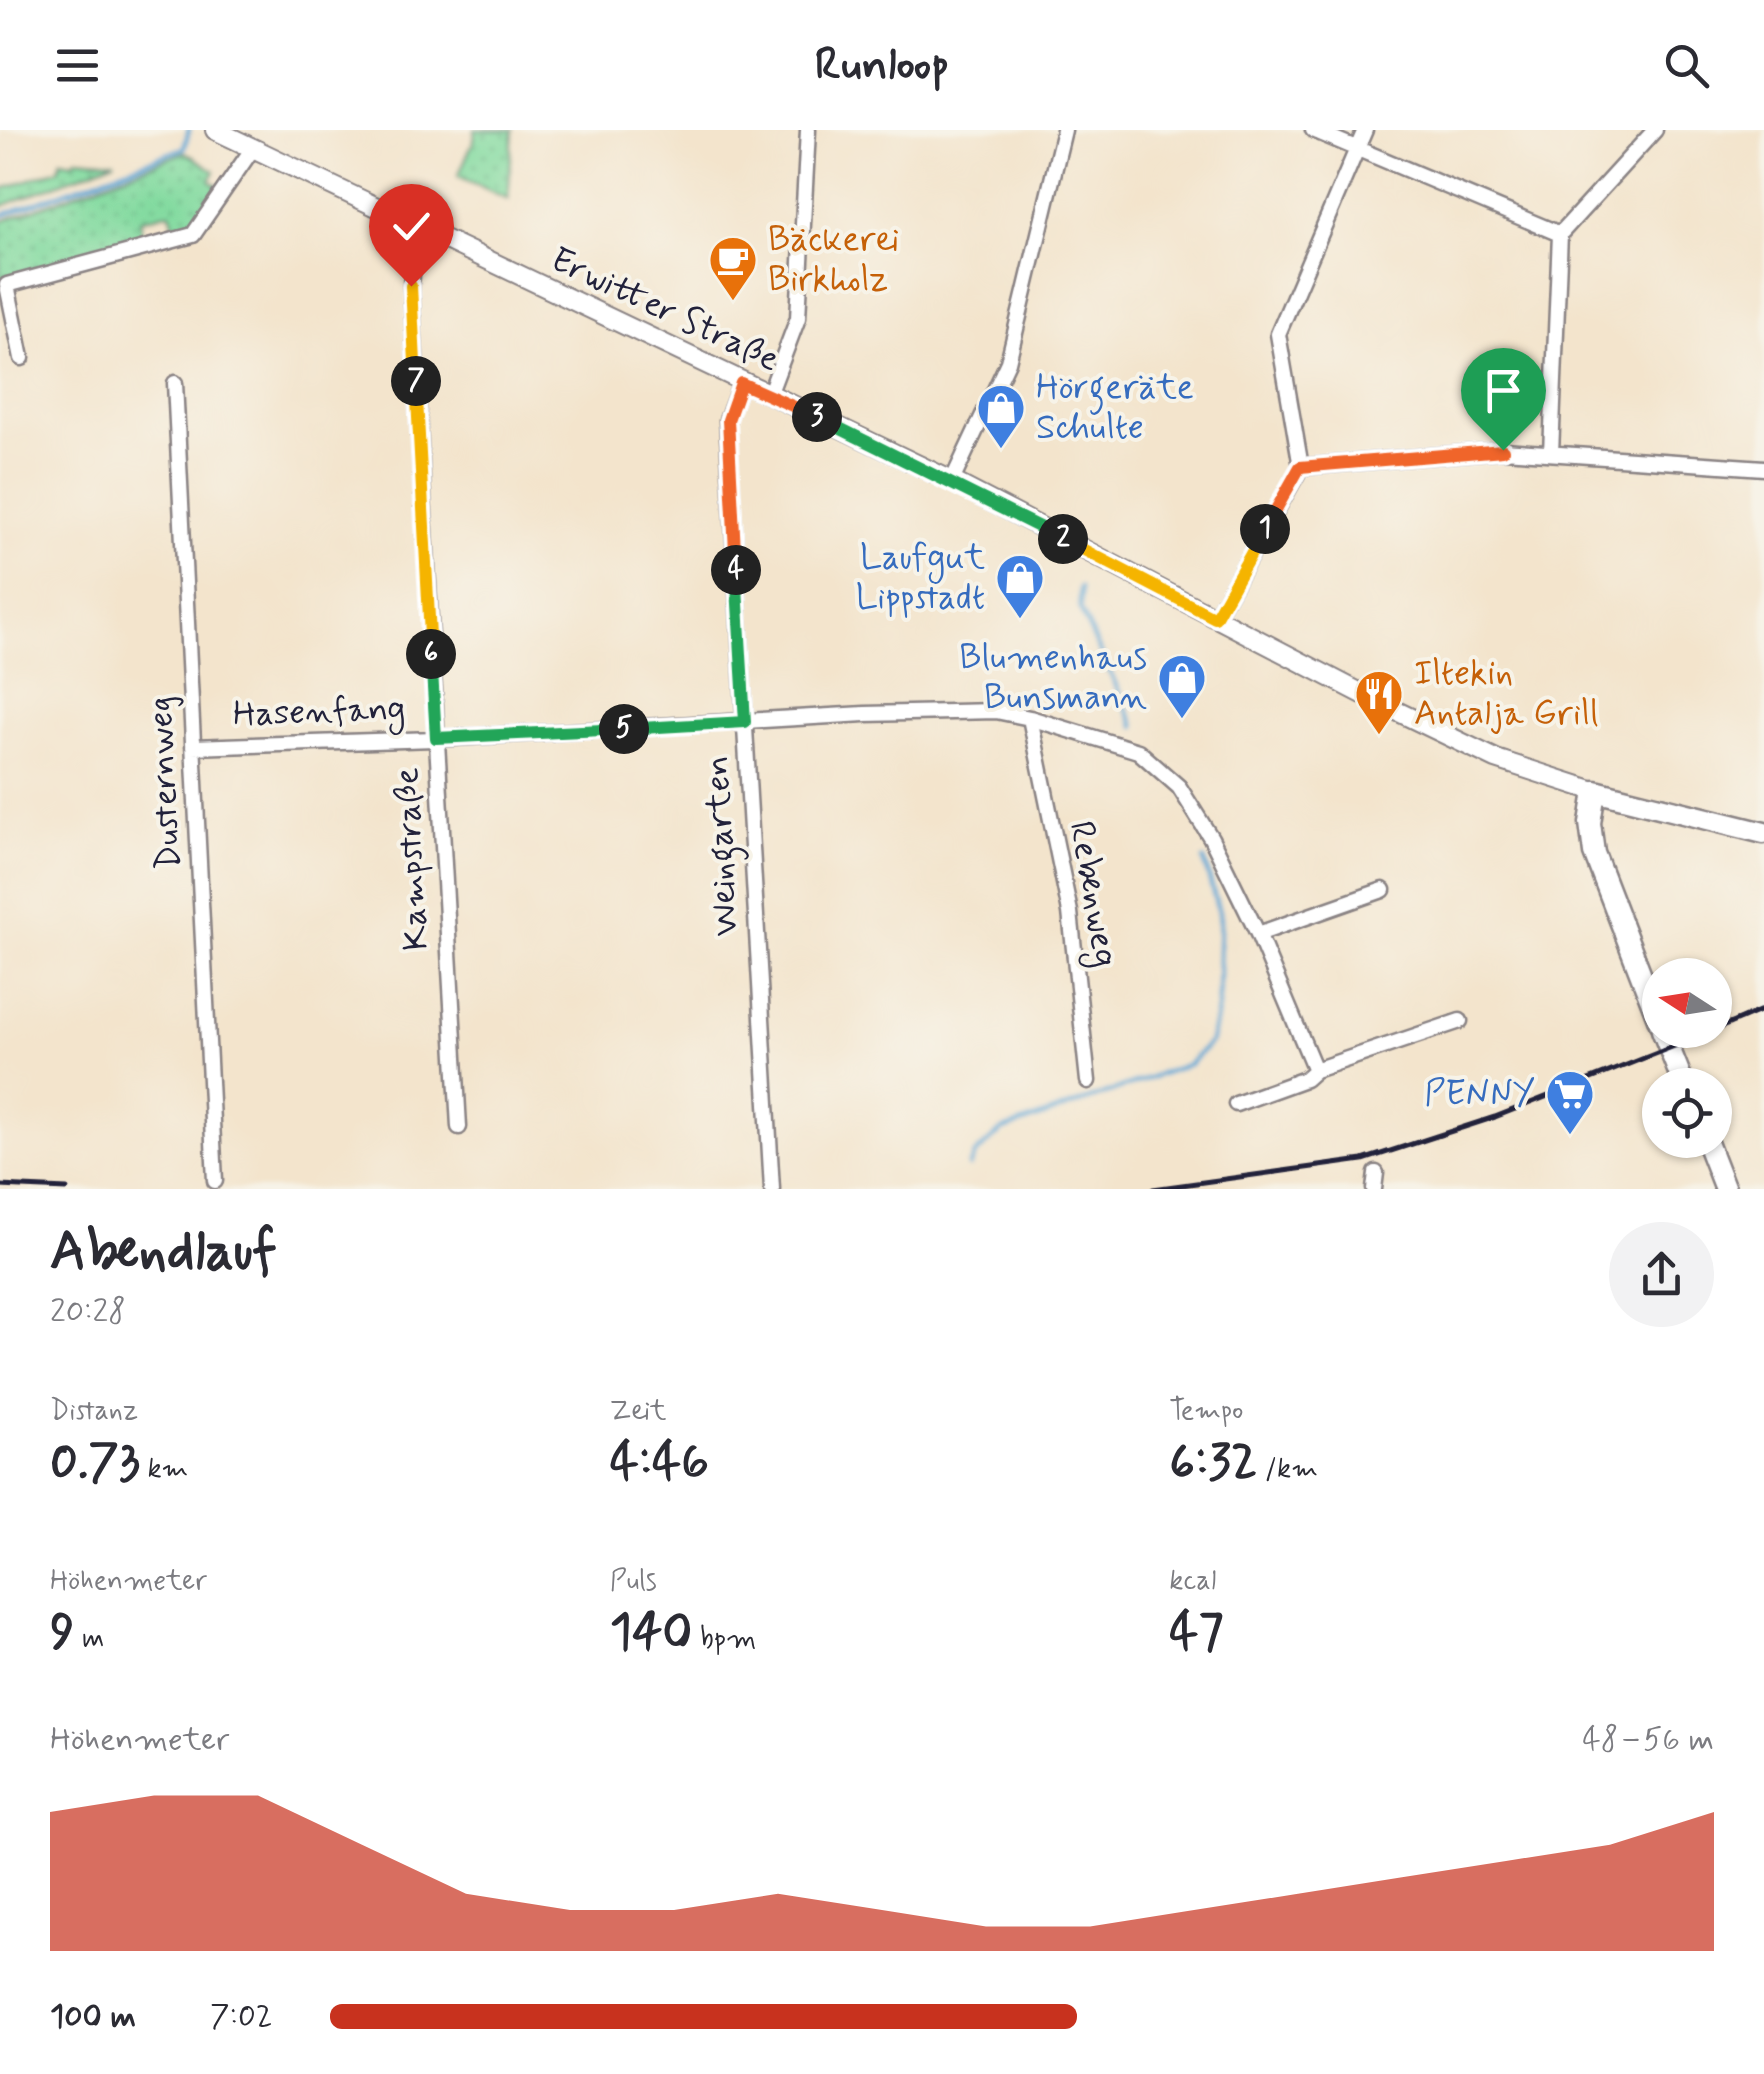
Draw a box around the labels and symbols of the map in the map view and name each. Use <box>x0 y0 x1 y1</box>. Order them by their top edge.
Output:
pin <box>369 184 454 287</box>
place label: Bäckerei Birkholz <box>768 217 899 303</box>
cafe icon: Bäckerei Birkholz <box>707 234 759 302</box>
street label: Erwitter Straße <box>543 237 787 383</box>
pin <box>1461 348 1546 451</box>
pin: 7 <box>391 356 441 406</box>
place label: Hörgeräte Schulte <box>1036 365 1194 451</box>
shop icon: Hörgeräte Schulte <box>975 382 1027 450</box>
pin: 3 <box>792 392 842 442</box>
pin: 1 <box>1240 504 1290 554</box>
pin: 2 <box>1038 514 1088 564</box>
place label: Laufgut Lippstadt <box>856 535 985 621</box>
pin: 4 <box>711 545 761 595</box>
shop icon: Laufgut Lippstadt <box>994 552 1046 620</box>
pin: 6 <box>406 629 456 679</box>
place label: Blumenhaus Bunsmann <box>959 635 1147 721</box>
place label: Iltekin Antalja Grill <box>1414 651 1598 737</box>
shop icon: Blumenhaus Bunsmann <box>1156 652 1208 720</box>
restaurant icon: Iltekin Antalja Grill <box>1353 668 1405 736</box>
street label: Hasenfang <box>232 686 406 741</box>
street label: Dusternweg <box>137 695 193 871</box>
pin: 5 <box>599 704 649 754</box>
street label: Weingarten <box>694 755 754 937</box>
street label: Kampstraße <box>384 766 440 952</box>
street label: Rebenweg <box>1055 818 1128 971</box>
north arrow <box>1642 958 1732 1048</box>
supermarket icon: PENNY <box>1544 1068 1596 1136</box>
place label: PENNY <box>1424 1071 1535 1117</box>

